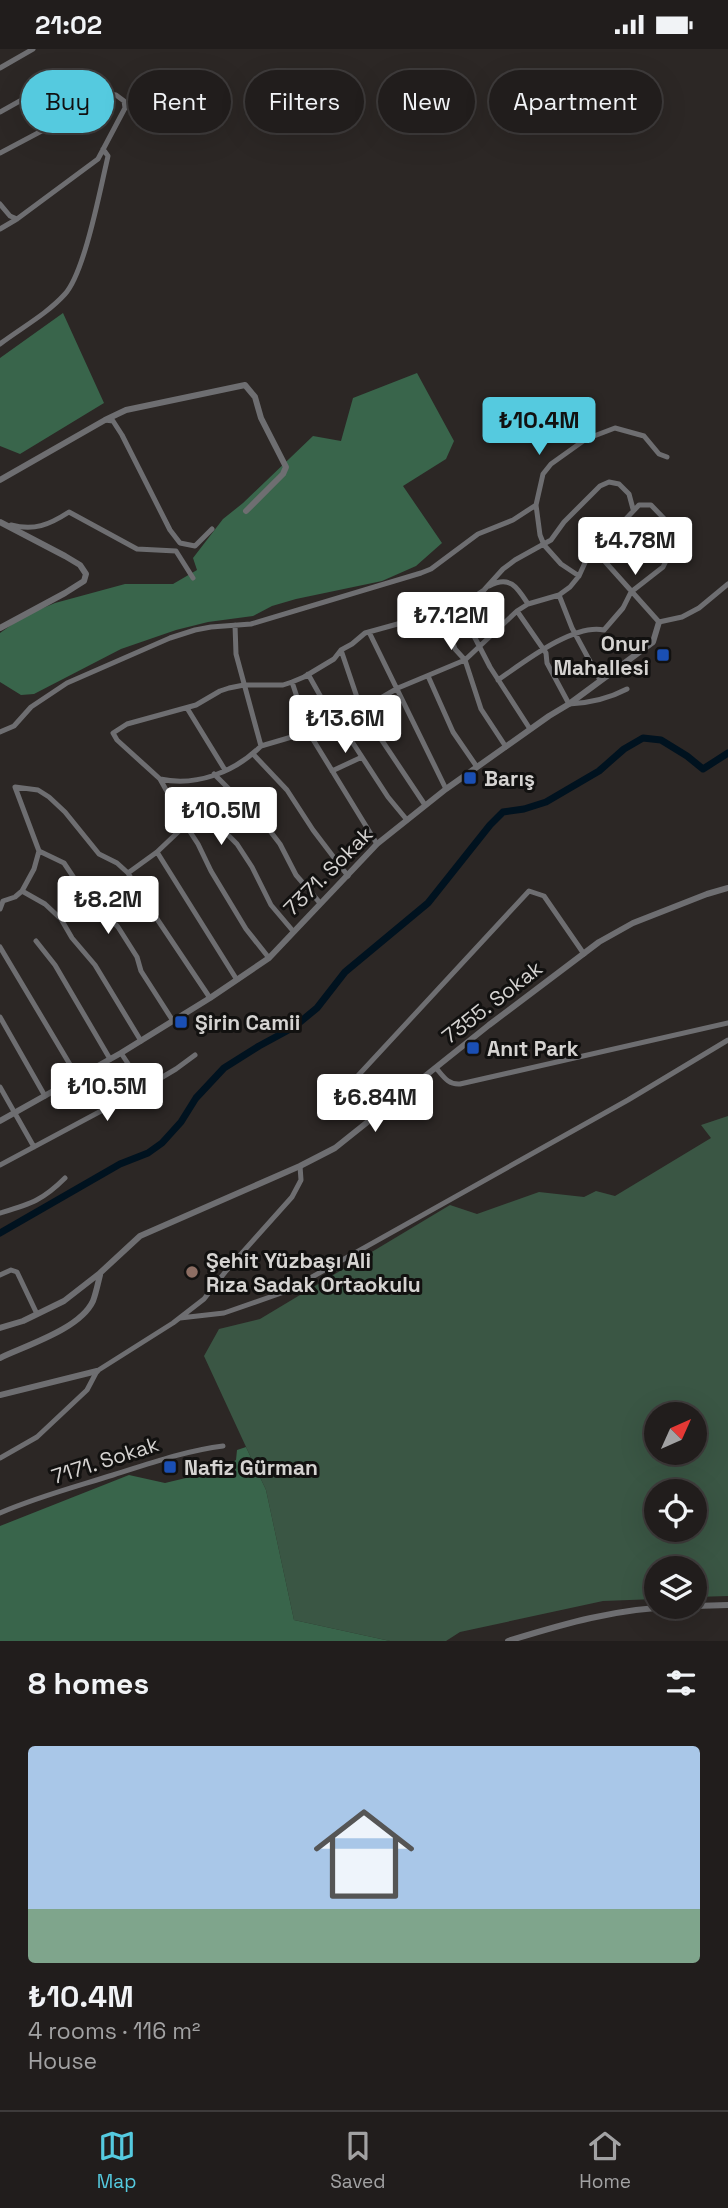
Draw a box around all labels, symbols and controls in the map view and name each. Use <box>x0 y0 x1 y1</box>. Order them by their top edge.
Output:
text: 21:02 <box>35 8 102 42</box>
chip: Buy <box>21 70 114 133</box>
chip: Rent <box>128 70 231 133</box>
chip: Filters <box>245 70 364 133</box>
chip: New <box>378 70 475 133</box>
chip: Apartment <box>489 70 662 133</box>
pin: ₺10.4M <box>482 397 596 457</box>
text: ₺10.4M <box>498 405 580 435</box>
pin: ₺4.78M <box>578 517 692 577</box>
text: ₺4.78M <box>594 525 676 555</box>
pin: ₺7.12M <box>394 593 508 652</box>
text: ₺7.12M <box>413 600 489 630</box>
place label: Onur Mahallesi <box>553 630 649 681</box>
marker: Onur Mahallesi <box>655 647 671 663</box>
pin: ₺13.6M <box>288 695 402 755</box>
text: ₺13.6M <box>305 703 385 733</box>
place label: Barış <box>484 765 535 792</box>
marker: Barış <box>462 770 478 786</box>
pin: ₺10.5M <box>164 787 278 847</box>
text: ₺10.5M <box>181 795 261 825</box>
street label: 7371. Sokak <box>278 821 378 921</box>
pin: ₺8.2M <box>59 877 157 936</box>
text: ₺8.2M <box>74 884 142 914</box>
street label: 7355. Sokak <box>436 954 548 1050</box>
place label: Şirin Camii <box>195 1009 300 1036</box>
marker: Şirin Camii <box>173 1014 189 1030</box>
place label: Anıt Park <box>487 1035 579 1062</box>
marker: Anıt Park <box>465 1040 481 1056</box>
pin: ₺10.5M <box>50 1063 164 1123</box>
text: ₺10.5M <box>67 1071 147 1101</box>
pin: ₺6.84M <box>318 1075 432 1134</box>
text: ₺6.84M <box>333 1082 417 1112</box>
place label: Şehit Yüzbaşı Ali Rıza Sadak Ortaokulu <box>206 1247 421 1298</box>
marker: Şehit Yüzbaşı Ali Rıza Sadak Ortaokulu <box>184 1264 200 1280</box>
north arrow <box>644 1402 707 1465</box>
map controls <box>644 1402 707 1619</box>
street label: 7171. Sokak <box>48 1430 162 1490</box>
place label: Nafiz Gürman <box>184 1454 318 1481</box>
marker: Nafiz Gürman <box>162 1459 178 1475</box>
button: locate <box>644 1479 707 1542</box>
button: layers <box>644 1556 707 1619</box>
text: 8 homes <box>28 1664 149 1703</box>
icon: filters <box>662 1664 700 1702</box>
icon: home <box>301 1791 427 1917</box>
text: ₺10.4M <box>28 1977 134 2016</box>
text: 4 rooms · 116 m² <box>28 2016 200 2046</box>
text: House <box>28 2046 97 2076</box>
tab: Map <box>97 2127 136 2194</box>
tab: Saved <box>330 2127 386 2194</box>
tab: Home <box>579 2127 631 2194</box>

